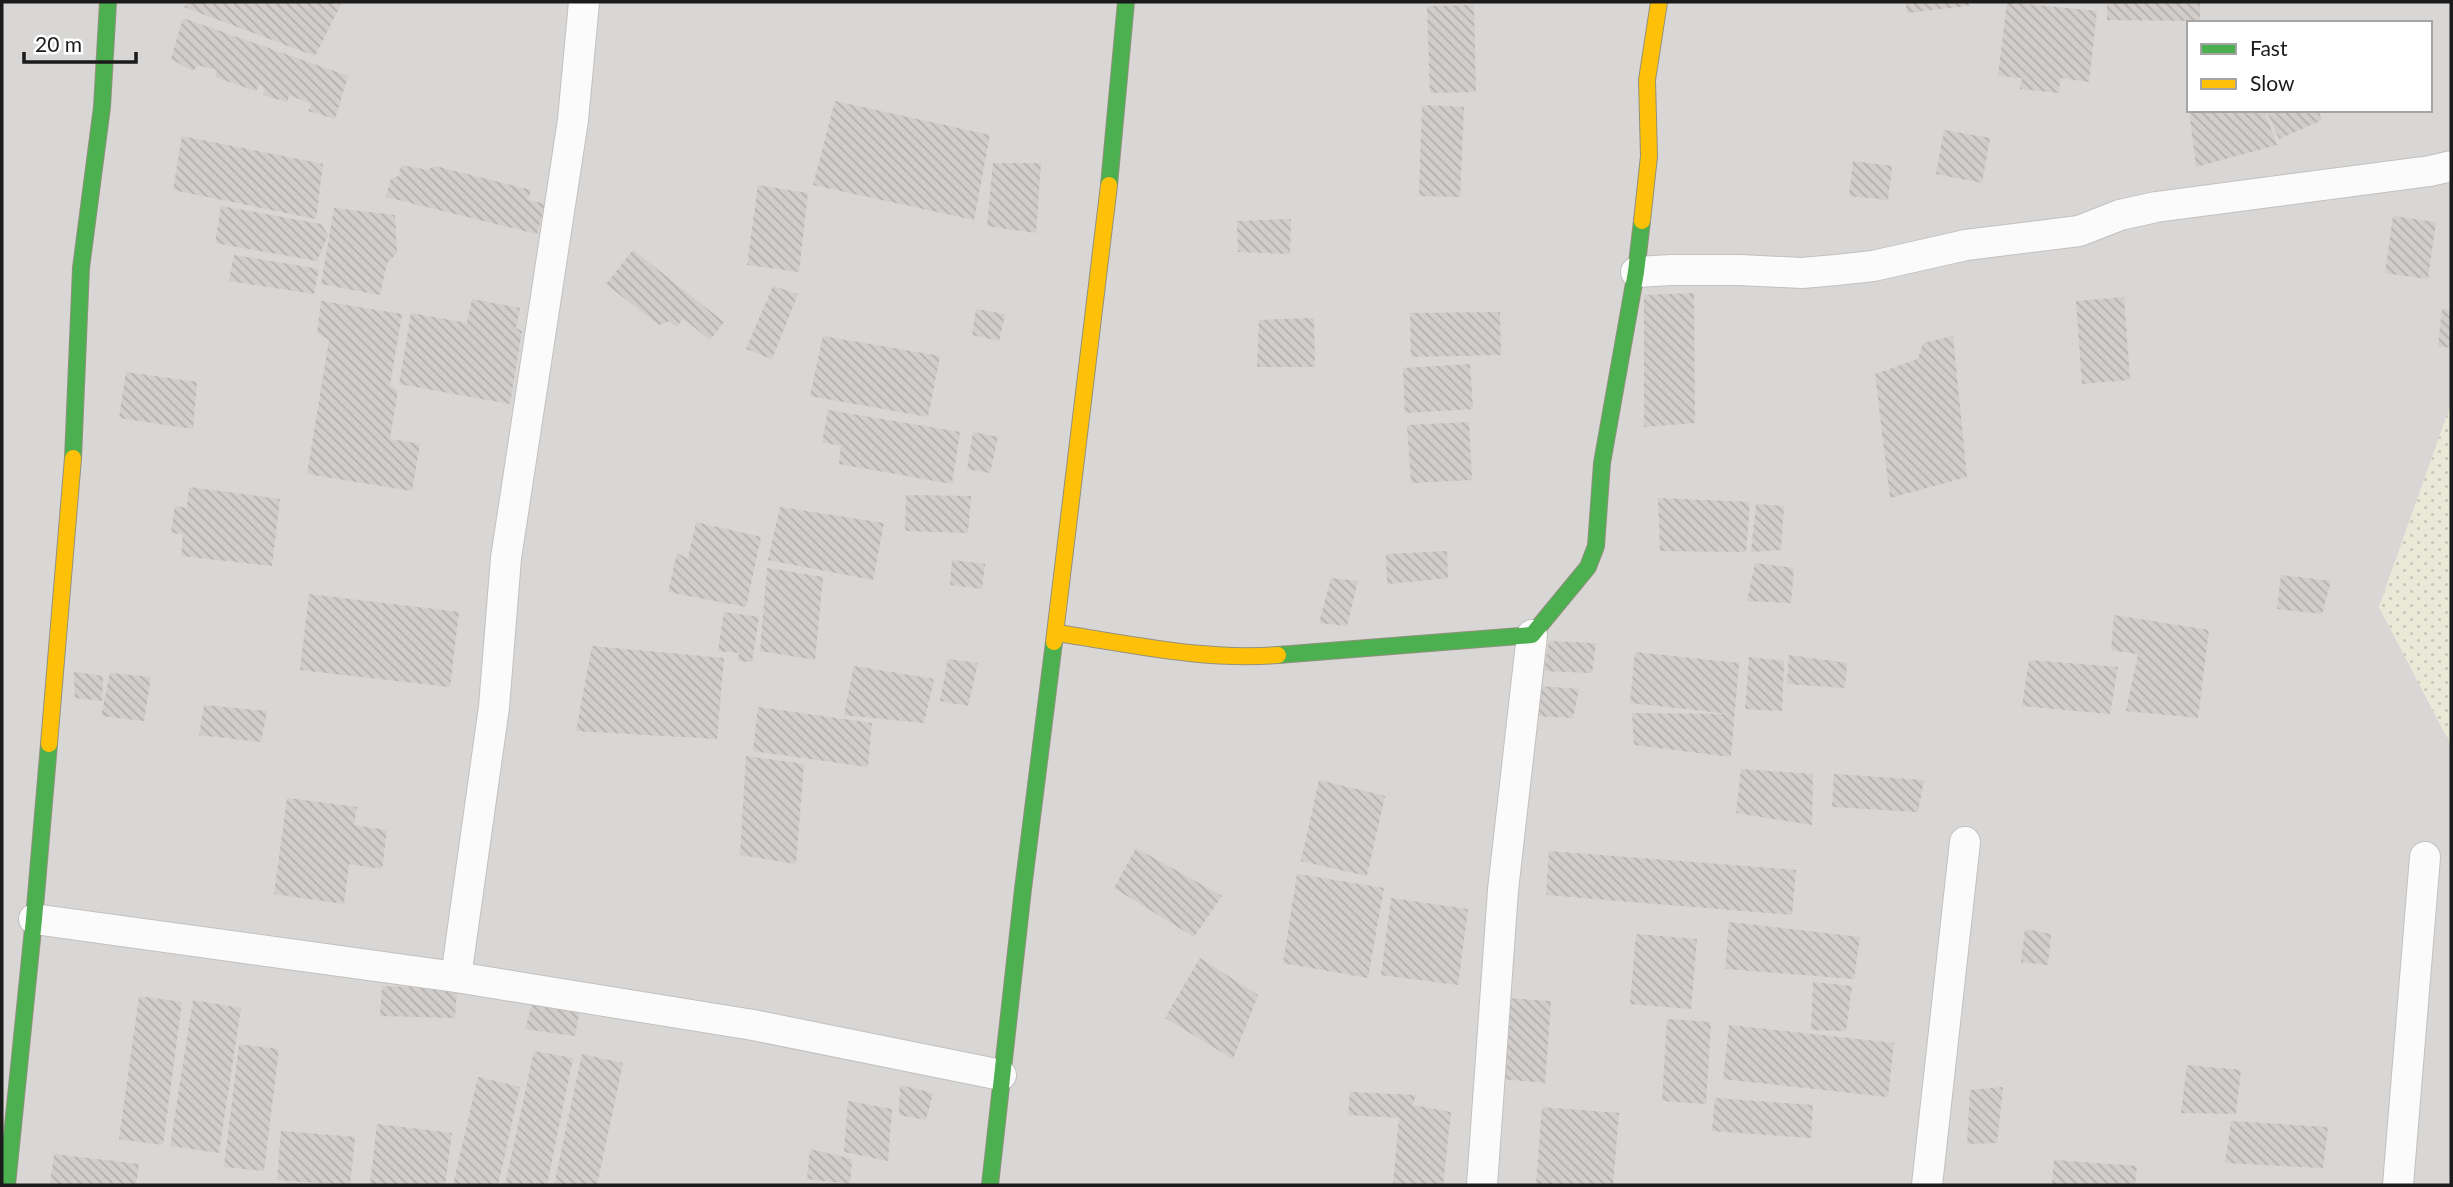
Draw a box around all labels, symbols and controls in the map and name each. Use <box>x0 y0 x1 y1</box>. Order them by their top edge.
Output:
scale bar <box>24 21 136 65</box>
legend <box>2187 21 2432 112</box>
text: 20 m <box>35 31 82 56</box>
text: Fast <box>2250 35 2288 60</box>
text: Slow <box>2250 70 2295 95</box>

